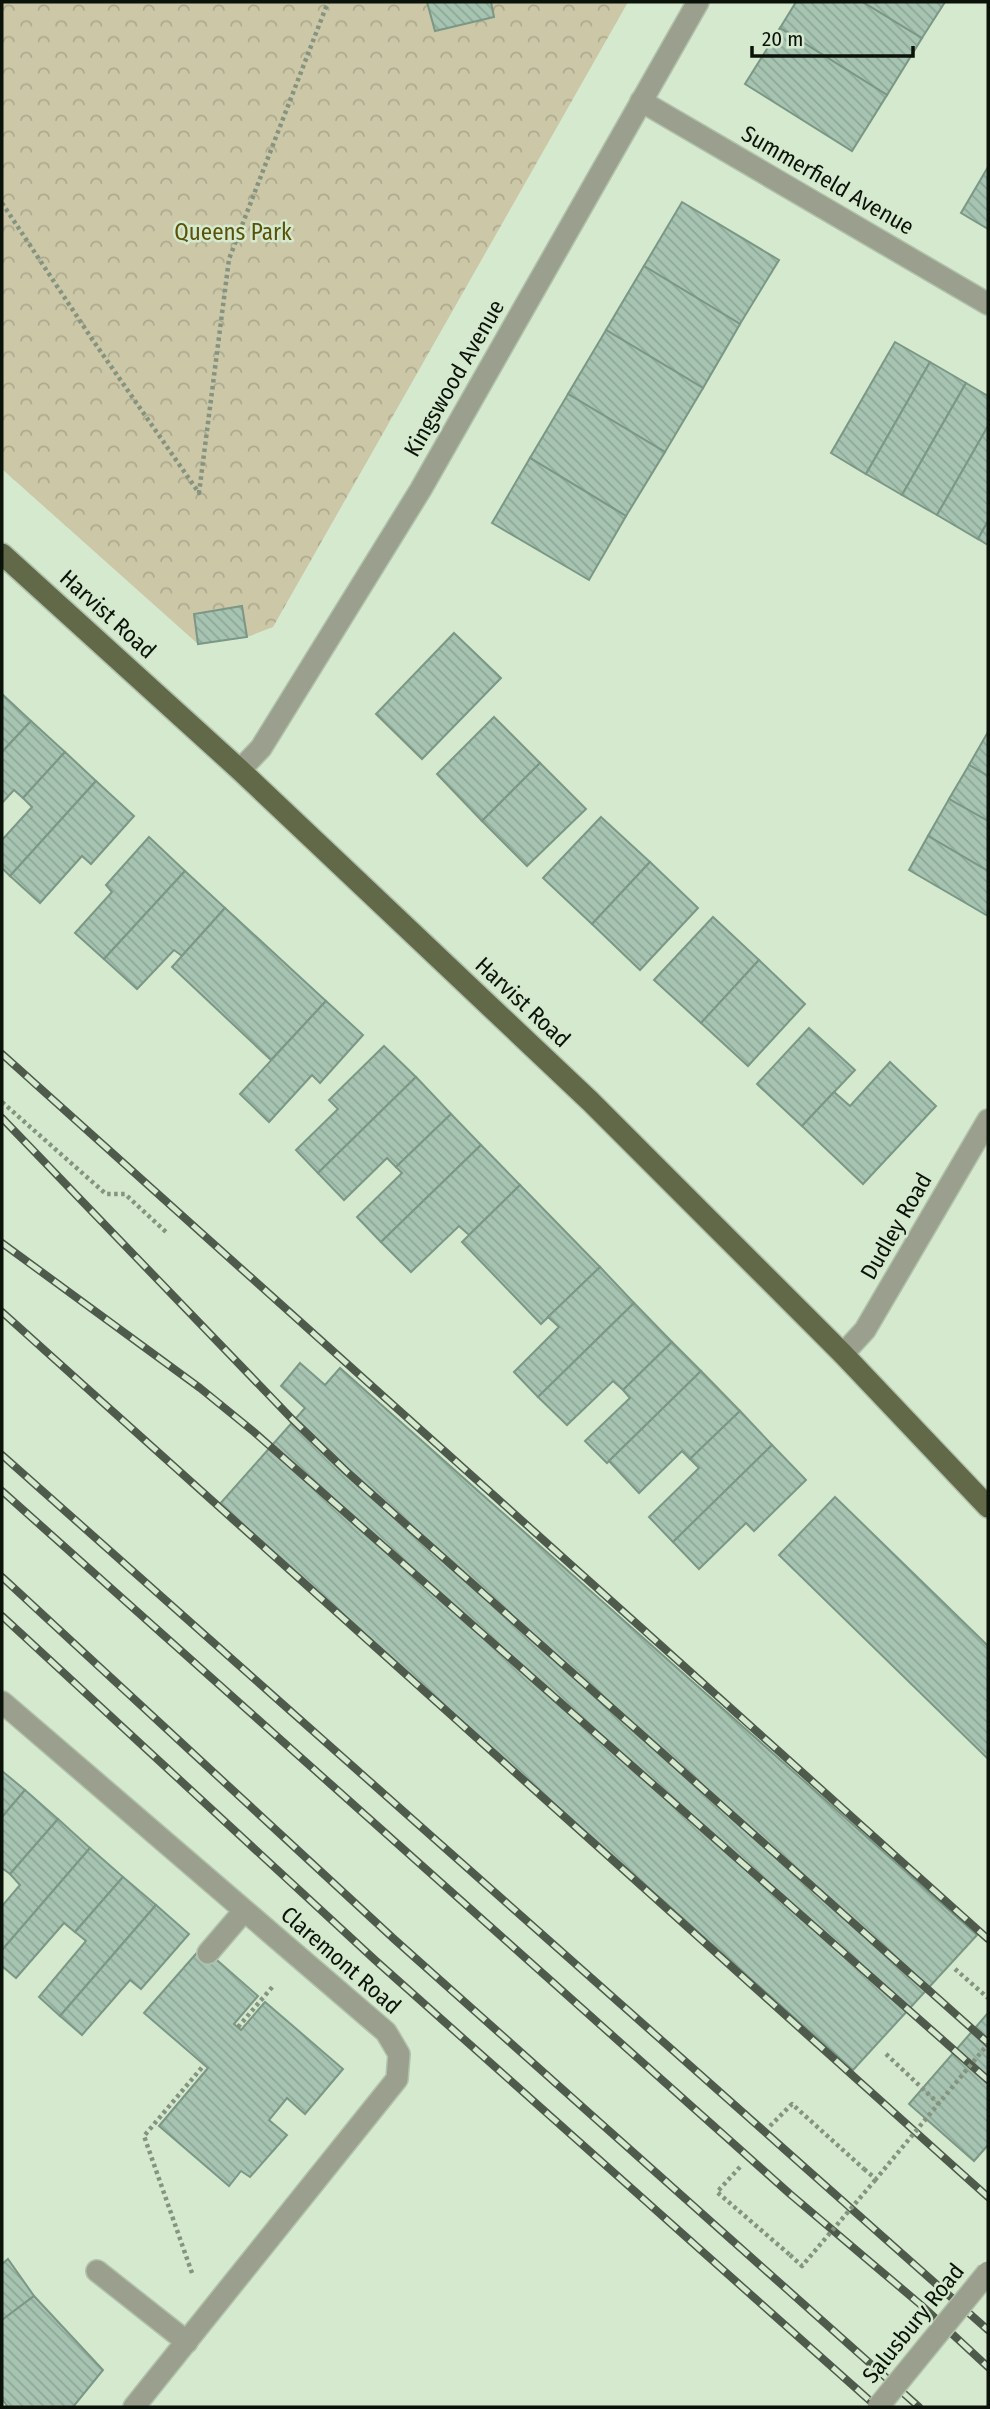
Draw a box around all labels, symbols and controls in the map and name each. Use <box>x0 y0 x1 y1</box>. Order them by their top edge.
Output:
scale bar <box>752 14 913 58</box>
text: 20 m <box>762 26 803 52</box>
street label: Summerfield Avenue <box>737 119 919 241</box>
park label: Queens Park <box>174 218 292 246</box>
street label: Kingswood Avenue <box>398 295 510 461</box>
street label: Harvist Road <box>54 564 162 664</box>
street label: Harvist Road <box>470 951 576 1053</box>
street label: Dudley Road <box>854 1168 938 1284</box>
street label: Claremont Road <box>275 1900 407 2020</box>
street label: Salusbury Road <box>856 2257 970 2389</box>

